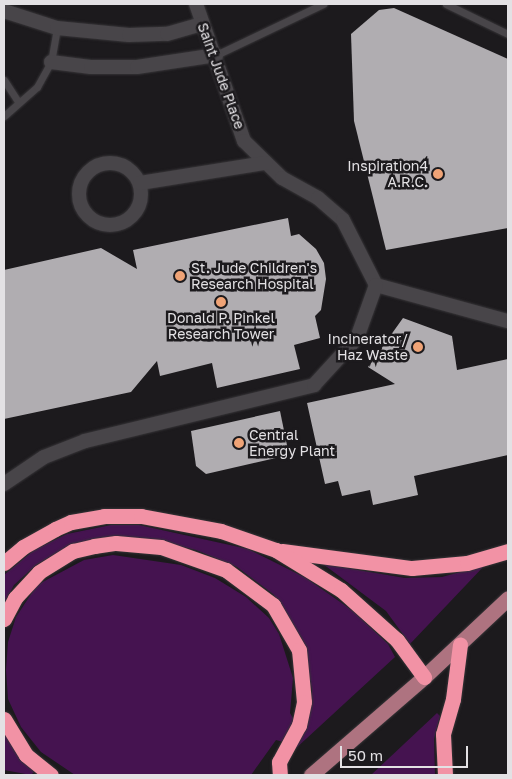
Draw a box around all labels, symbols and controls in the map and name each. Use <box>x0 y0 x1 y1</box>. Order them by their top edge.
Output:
street label: Saint Jude Place <box>194 21 248 131</box>
place label: Inspiration4 A.R.C. <box>347 158 428 190</box>
marker: Inspiration4 A.R.C. <box>432 168 444 180</box>
place label: St. Jude Children's Research Hospital <box>191 260 317 292</box>
marker: St. Jude Children's Research Hospital <box>173 269 187 283</box>
marker: Donald P. Pinkel Research Tower <box>215 296 227 308</box>
place label: Donald P. Pinkel Research Tower <box>167 310 275 342</box>
place label: Incinerator/ Haz Waste <box>328 331 408 364</box>
marker: Incinerator/ Haz Waste <box>412 341 424 353</box>
place label: Central Energy Plant <box>249 427 335 460</box>
marker: Central Energy Plant <box>233 437 245 449</box>
scale bar <box>342 736 470 768</box>
text: 50 m <box>348 746 383 764</box>

